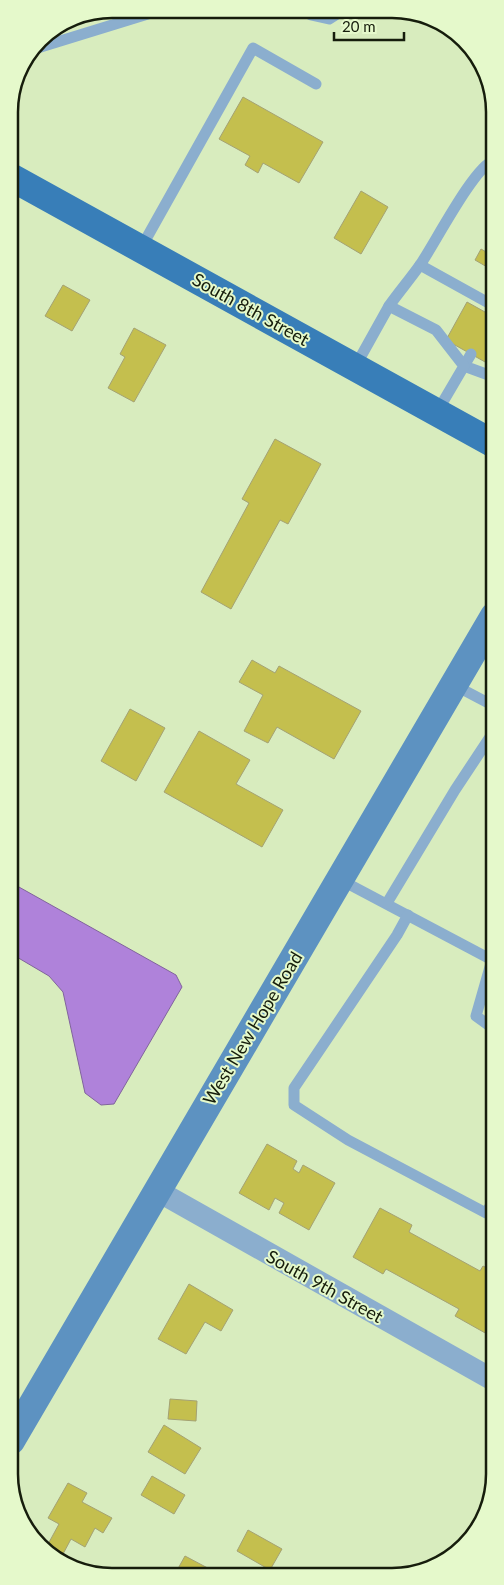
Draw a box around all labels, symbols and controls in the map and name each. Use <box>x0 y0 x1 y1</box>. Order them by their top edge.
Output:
scale bar <box>334 10 404 42</box>
text: 20 m <box>342 17 376 35</box>
street label: South 8th Street <box>189 268 314 350</box>
street label: West New Hope Road <box>197 947 307 1109</box>
street label: South 9th Street <box>263 1245 388 1327</box>

